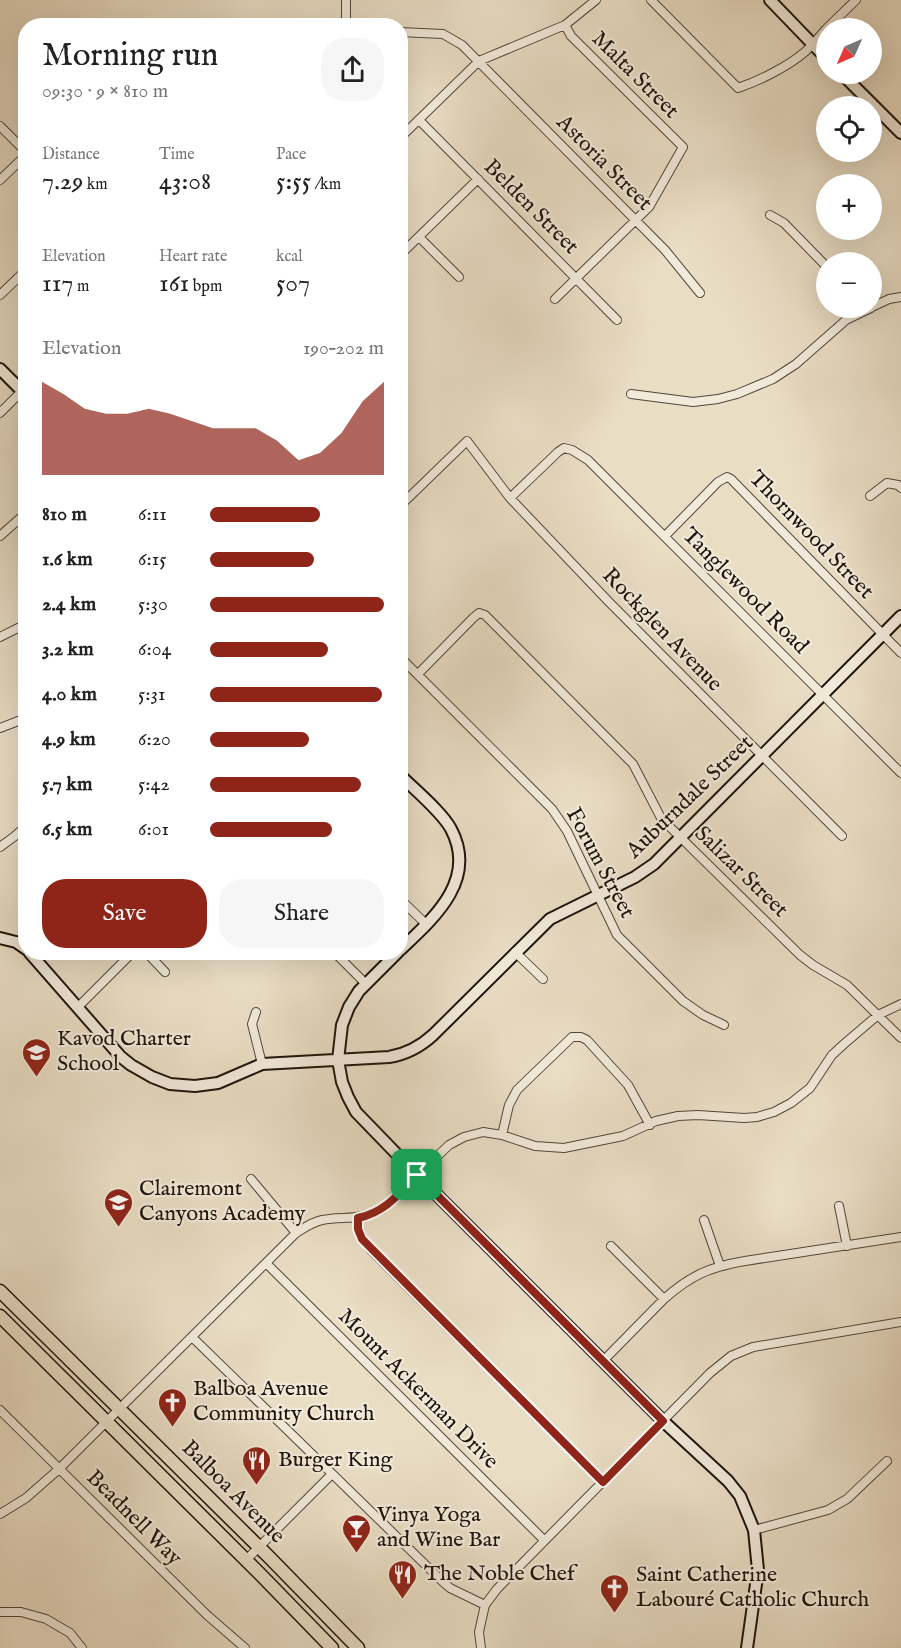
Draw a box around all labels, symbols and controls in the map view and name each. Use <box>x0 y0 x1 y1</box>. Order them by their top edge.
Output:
north arrow <box>816 18 882 84</box>
map controls <box>816 18 882 318</box>
street label: Malta Street <box>585 25 685 125</box>
text: Morning run <box>42 35 218 77</box>
button: share <box>321 38 384 101</box>
text: 09:30 · 9 × 810 m <box>42 79 168 104</box>
button: locate <box>816 96 882 162</box>
street label: Astoria Street <box>549 108 658 217</box>
text: Distance <box>42 145 100 165</box>
text: Time <box>159 145 195 165</box>
text: Pace <box>276 145 306 165</box>
street label: Belden Street <box>477 153 585 261</box>
text: 7.29 <box>42 165 83 198</box>
text: 43:08 <box>159 165 211 198</box>
text: 5:55 <box>276 165 311 198</box>
button: + <box>816 174 882 240</box>
text: km <box>83 175 108 195</box>
text: /km <box>311 175 341 195</box>
text: Elevation <box>42 247 105 267</box>
text: Heart rate <box>159 247 227 267</box>
text: kcal <box>276 247 303 267</box>
button: − <box>816 252 882 318</box>
text: 117 <box>42 267 74 300</box>
text: 161 <box>159 267 189 300</box>
text: 507 <box>276 267 310 300</box>
text: m <box>74 277 89 297</box>
text: bpm <box>189 277 222 297</box>
text: Elevation <box>42 336 121 361</box>
text: 190–202 m <box>303 336 384 361</box>
street label: Thornwood Street <box>742 465 880 606</box>
text: 810 m <box>42 502 87 527</box>
text: 6:11 <box>138 502 167 527</box>
street label: Tanglewood Road <box>676 522 814 660</box>
text: 1.6 km <box>42 547 93 572</box>
text: 6:15 <box>138 547 166 572</box>
street label: Rockglen Avenue <box>596 562 728 698</box>
text: 2.4 km <box>42 592 96 617</box>
text: 5:30 <box>138 592 168 617</box>
text: 3.2 km <box>42 637 94 662</box>
text: 6:04 <box>138 637 171 662</box>
text: 4.0 km <box>42 682 97 707</box>
text: 5:31 <box>138 682 165 707</box>
text: 4.9 km <box>42 727 96 752</box>
text: 6:20 <box>138 727 171 752</box>
street label: Auburndale Street <box>620 729 760 865</box>
text: 5.7 km <box>42 772 92 797</box>
text: 5:42 <box>138 772 170 797</box>
street label: Forum Street <box>559 803 641 924</box>
text: 6.5 km <box>42 817 93 842</box>
text: 6:01 <box>138 817 169 842</box>
street label: Salizar Street <box>688 820 794 924</box>
button: Save <box>42 879 207 948</box>
button: Share <box>219 879 384 948</box>
place label: Kavod Charter School <box>57 1025 191 1078</box>
school or university icon: Kavod Charter School <box>20 1036 52 1078</box>
pin <box>391 1149 442 1200</box>
icon: arrive <box>400 1158 433 1191</box>
place label: Clairemont Canyons Academy <box>139 1175 306 1228</box>
school or university icon: Clairemont Canyons Academy <box>102 1186 134 1228</box>
street label: Mount Ackerman Drive <box>332 1303 504 1475</box>
place label: Balboa Avenue Community Church <box>193 1375 375 1428</box>
church icon: Balboa Avenue Community Church <box>156 1386 188 1428</box>
street label: Balboa Avenue <box>175 1434 291 1550</box>
restaurant icon: Burger King <box>241 1444 273 1486</box>
place label: Burger King <box>278 1446 393 1474</box>
street label: Beadnell Way <box>80 1464 188 1572</box>
place label: Vinya Yoga and Wine Bar <box>376 1501 500 1554</box>
bar icon: Vinya Yoga and Wine Bar <box>340 1512 372 1554</box>
restaurant icon: The Noble Chef <box>387 1558 419 1600</box>
place label: The Noble Chef <box>424 1560 579 1588</box>
place label: Saint Catherine Labouré Catholic Church <box>636 1561 870 1614</box>
church icon: Saint Catherine Labouré Catholic Church <box>599 1572 631 1614</box>

